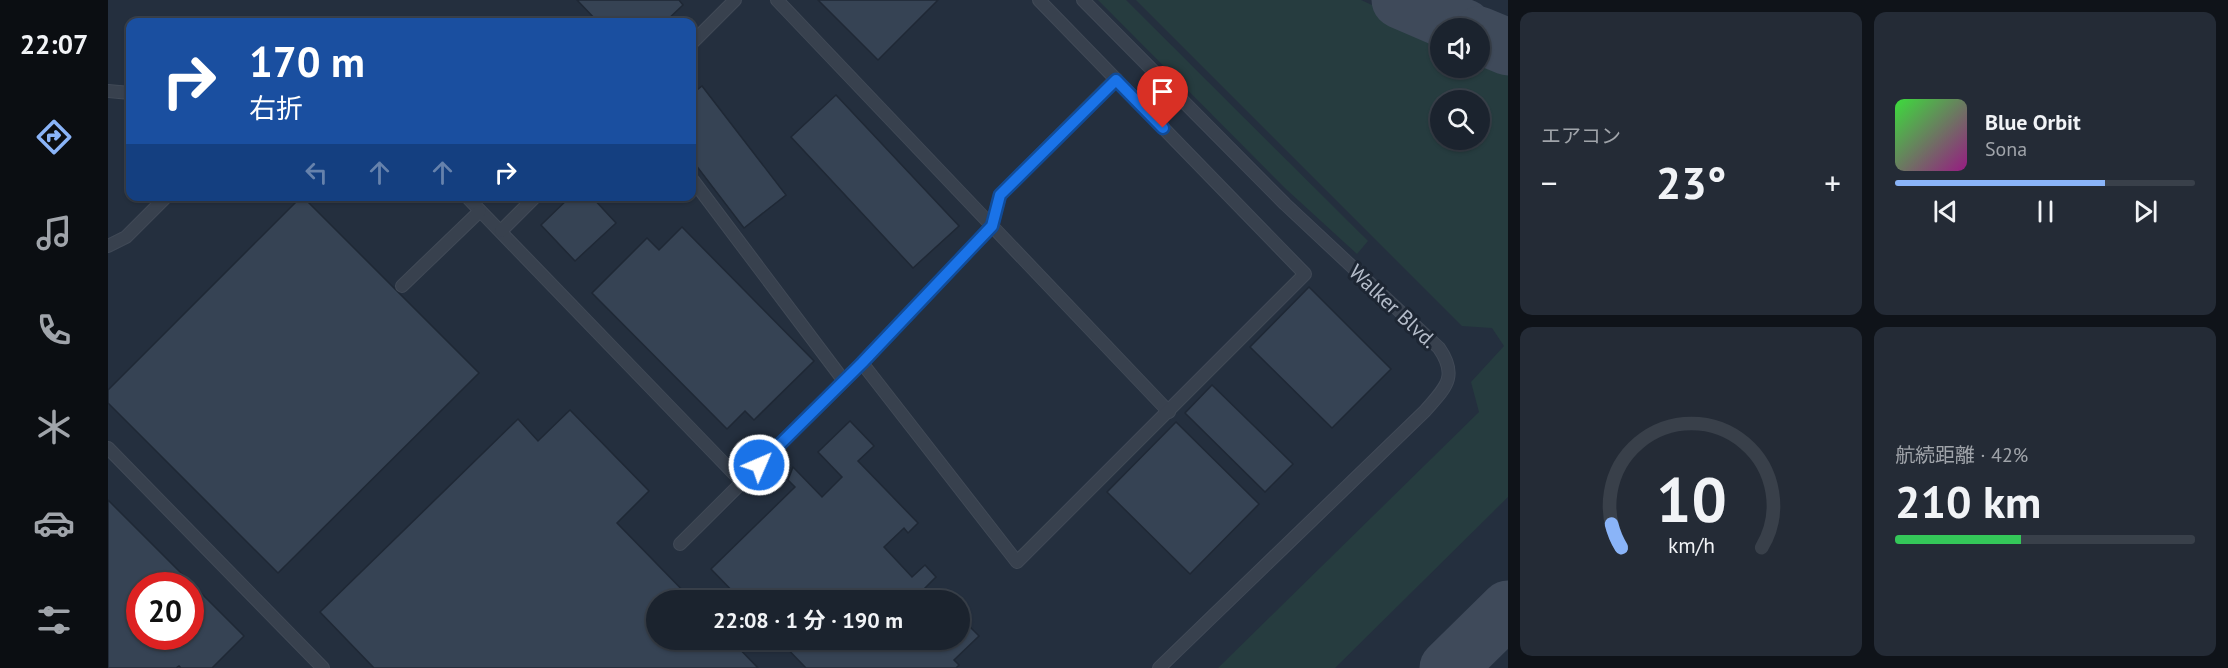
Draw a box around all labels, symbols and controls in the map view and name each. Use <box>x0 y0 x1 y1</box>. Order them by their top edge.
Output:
map controls <box>1430 18 1490 150</box>
button: sound <box>1430 18 1490 78</box>
text: 22:07 <box>20 27 88 61</box>
text: 170 m <box>249 34 365 89</box>
icon: right <box>150 42 228 120</box>
pin <box>1137 66 1188 128</box>
icon: arrive <box>1146 75 1179 108</box>
button: search <box>1430 90 1490 150</box>
text: 右折 <box>249 91 303 125</box>
text: Blue Orbit <box>1985 108 2081 136</box>
icon: directions <box>33 116 75 158</box>
text: エアコン <box>1541 123 1621 149</box>
text: Sona <box>1985 136 2027 162</box>
text: 23° <box>1656 153 1726 211</box>
icon: left <box>300 156 333 189</box>
icon: ahead <box>363 156 396 189</box>
icon: ahead <box>426 156 459 189</box>
icon: right <box>489 156 522 189</box>
text: − <box>1541 161 1558 204</box>
text: + <box>1824 161 1841 204</box>
icon: previous <box>1929 195 1962 228</box>
icon: pause <box>2029 195 2062 228</box>
icon: next <box>2129 195 2162 228</box>
icon: music <box>33 212 75 254</box>
street label: Walker Blvd. <box>1343 258 1443 354</box>
icon: phone <box>33 309 75 351</box>
icon: climate <box>33 406 75 448</box>
position arrow <box>727 433 791 497</box>
text: 航続距離 · 42% <box>1895 442 2028 468</box>
text: 10 <box>1656 458 1726 539</box>
text: 210 km <box>1895 472 2041 530</box>
icon: car <box>33 502 75 544</box>
text: km/h <box>1667 532 1714 560</box>
speed limit sign: 20 <box>126 572 204 650</box>
icon: filters <box>33 599 75 641</box>
text: 22:08 · 1 分 · 190 m <box>713 606 903 634</box>

